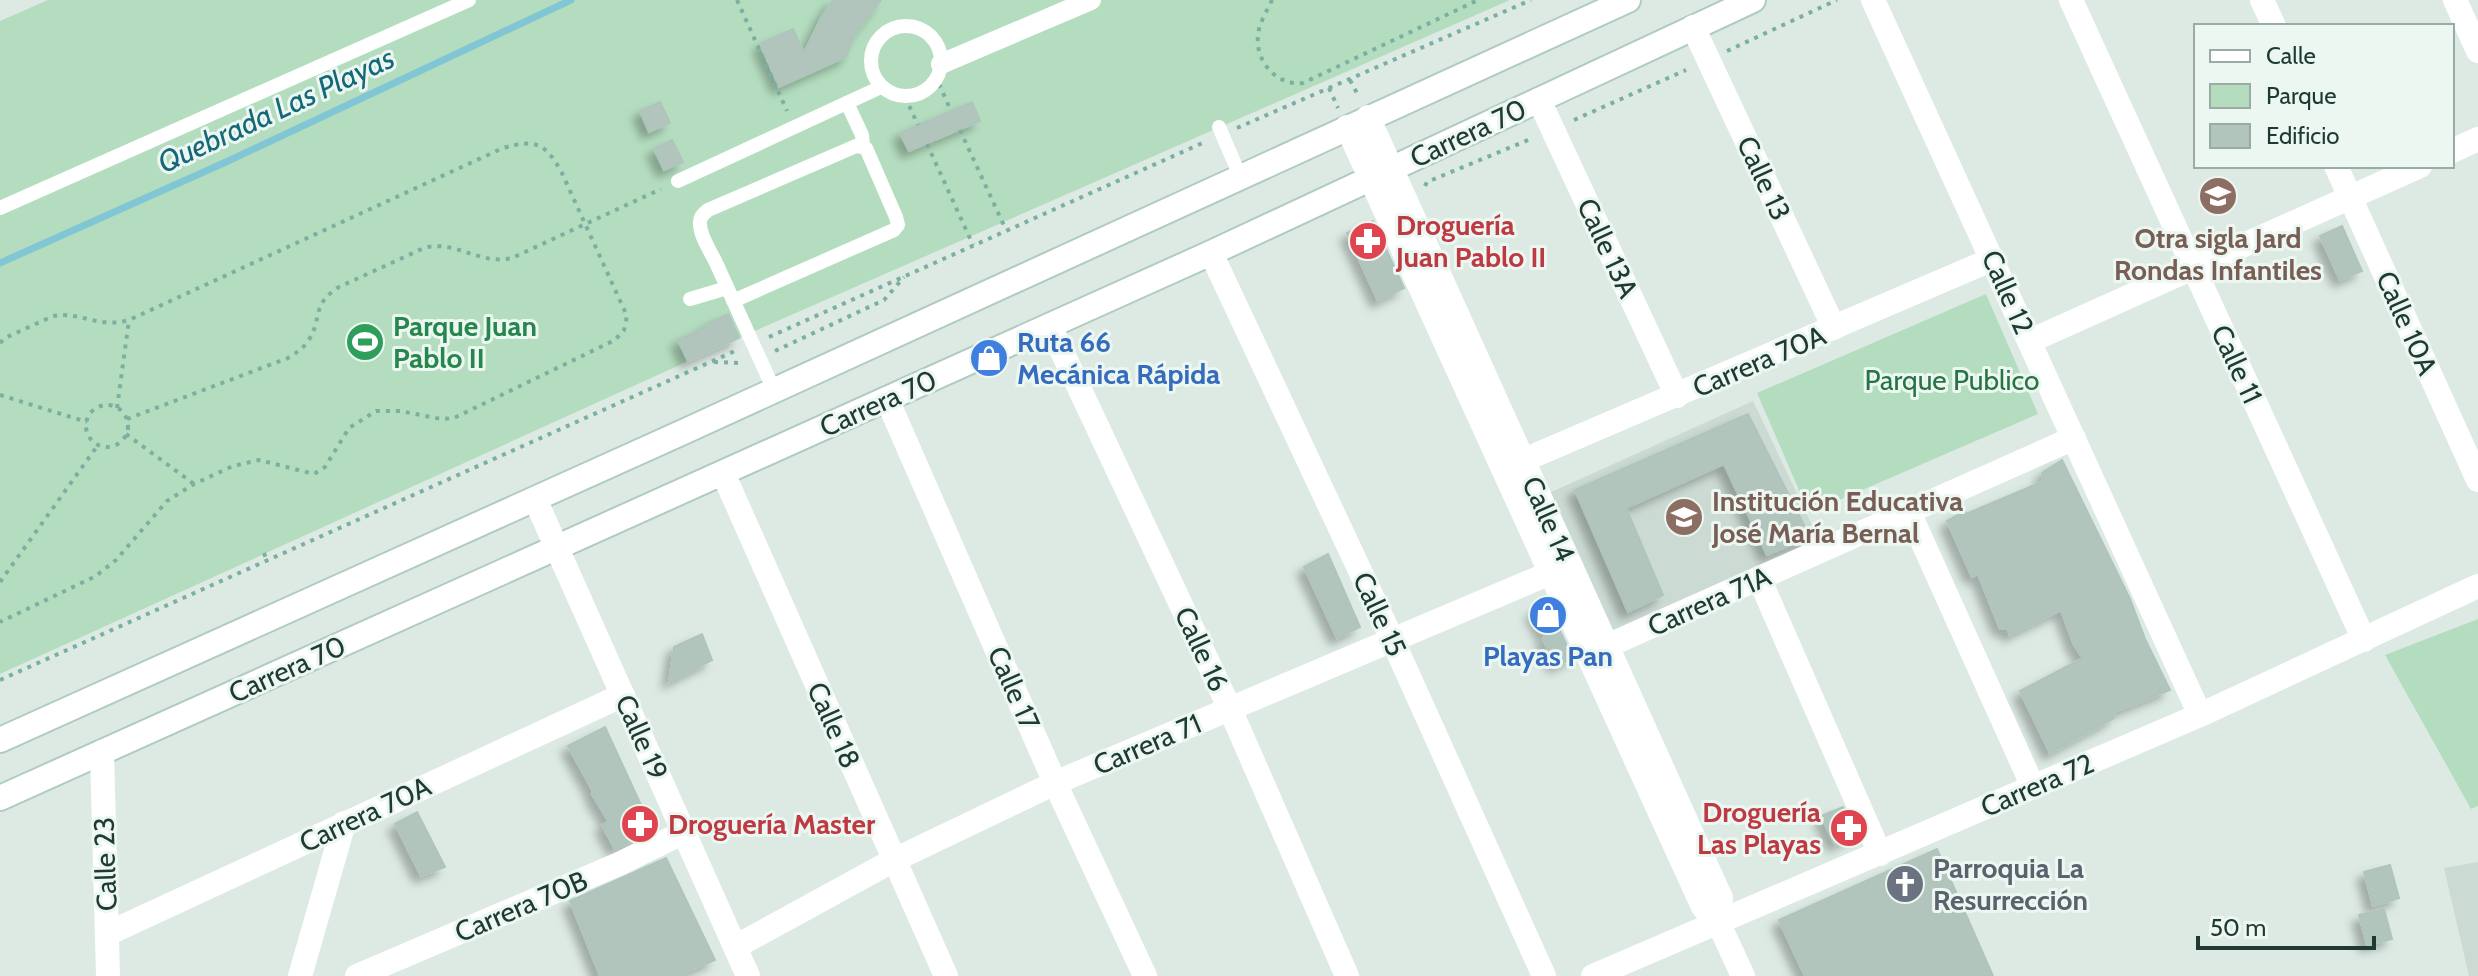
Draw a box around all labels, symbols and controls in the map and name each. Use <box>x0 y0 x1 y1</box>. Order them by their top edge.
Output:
legend <box>2194 24 2454 168</box>
water label: Quebrada Las Playas <box>152 39 400 181</box>
text: Calle <box>2266 41 2316 70</box>
text: Parque <box>2266 81 2336 110</box>
street label: Carrera 70 <box>1405 91 1531 175</box>
text: Edificio <box>2266 121 2340 150</box>
street label: Calle 13 <box>1730 131 1798 225</box>
school or university icon: Otra sigla Jard Rondas Infantiles <box>2197 175 2239 217</box>
street label: Calle 13A <box>1570 193 1646 304</box>
place label: Droguería Juan Pablo II <box>1395 208 1546 274</box>
pharmacy icon: Droguería Juan Pablo II <box>1347 220 1389 262</box>
place label: Otra sigla Jard Rondas Infantiles <box>2114 221 2322 287</box>
street label: Calle 12 <box>1975 245 2041 339</box>
street label: Calle 10A <box>2369 266 2445 381</box>
place label: Parque Juan Pablo II <box>393 309 537 375</box>
street label: Carrera 70A <box>1687 317 1831 404</box>
street label: Calle 11 <box>2204 319 2270 409</box>
sports icon: Parque Juan Pablo II <box>344 321 386 363</box>
place label: Ruta 66 Mecánica Rápida <box>1017 325 1220 391</box>
shop icon: Ruta 66 Mecánica Rápida <box>968 337 1010 379</box>
street label: Carrera 70 <box>814 362 942 444</box>
park label: Parque Publico <box>1865 363 2039 397</box>
street label: Calle 14 <box>1515 471 1583 567</box>
place label: Institución Educativa José María Bernal <box>1711 484 1963 550</box>
school or university icon: Institución Educativa José María Bernal <box>1663 496 1705 538</box>
street label: Carrera 71A <box>1642 558 1777 643</box>
street label: Calle 15 <box>1346 567 1414 661</box>
shop icon: Playas Pan <box>1527 594 1569 636</box>
street label: Calle 16 <box>1168 601 1236 697</box>
street label: Carrera 70 <box>223 628 351 710</box>
place label: Playas Pan <box>1483 639 1613 673</box>
street label: Calle 17 <box>981 641 1047 735</box>
street label: Calle 18 <box>800 677 868 773</box>
street label: Calle 19 <box>608 689 676 785</box>
street label: Carrera 71 <box>1088 706 1206 782</box>
street label: Carrera 72 <box>1975 746 2099 824</box>
street label: Carrera 70A <box>294 768 437 859</box>
place label: Droguería Las Playas <box>1697 795 1821 861</box>
pharmacy icon: Droguería Master <box>619 803 661 845</box>
place label: Droguería Master <box>668 807 876 841</box>
pharmacy icon: Droguería Las Playas <box>1828 807 1870 849</box>
street label: Calle 23 <box>86 816 124 912</box>
place label: Parroquia La Resurrección <box>1933 851 2088 917</box>
street label: Carrera 70B <box>450 863 592 949</box>
church icon: Parroquia La Resurrección <box>1884 863 1926 905</box>
scale bar <box>2198 900 2374 950</box>
text: 50 m <box>2210 913 2266 942</box>

